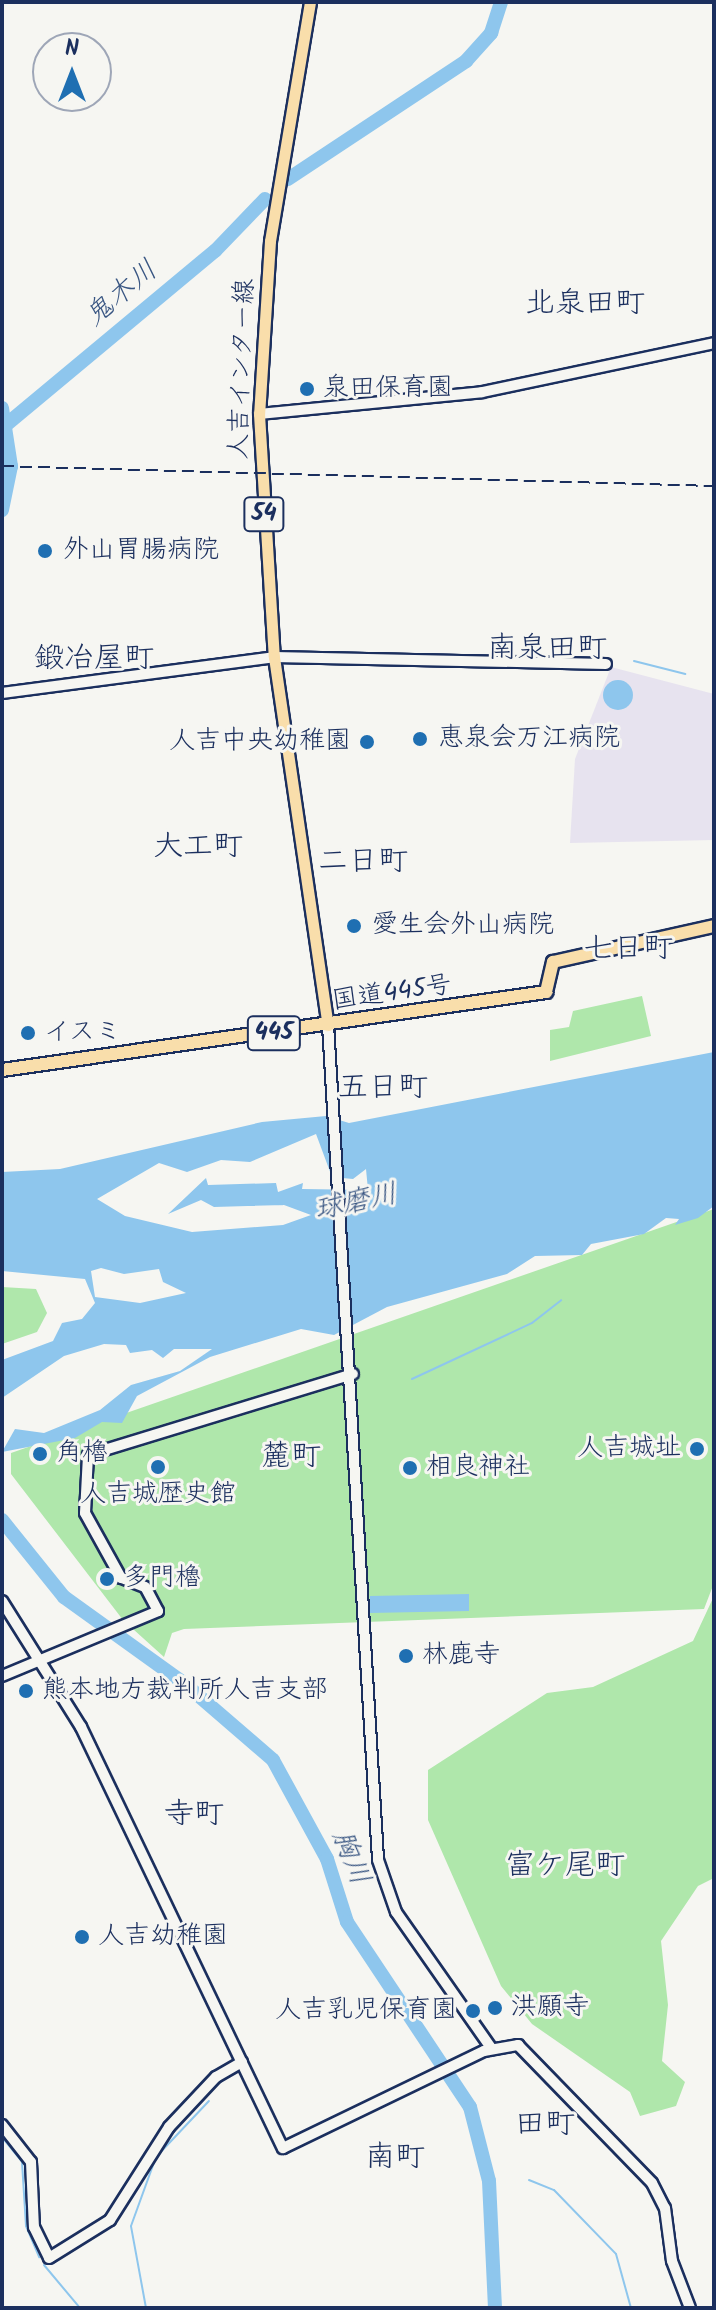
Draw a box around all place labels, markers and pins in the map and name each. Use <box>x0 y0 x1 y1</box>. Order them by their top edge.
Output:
place label: 泉田保育園 <box>323 373 453 405</box>
marker: 泉田保育園 <box>298 380 316 398</box>
place label: 外山胃腸病院 <box>63 535 219 567</box>
marker: 外山胃腸病院 <box>34 540 56 562</box>
place label: 恵泉会万江病院 <box>438 723 620 755</box>
place label: 人吉中央幼稚園 <box>169 726 351 758</box>
marker: 恵泉会万江病院 <box>409 728 431 750</box>
marker: 人吉中央幼稚園 <box>358 733 376 751</box>
place label: 愛生会外山病院 <box>372 910 554 942</box>
marker: 愛生会外山病院 <box>343 915 365 937</box>
place label: イスミ <box>44 1017 122 1049</box>
marker: イスミ <box>19 1024 37 1042</box>
place label: 人吉城址 <box>577 1433 681 1465</box>
place label: 角櫓 <box>56 1438 108 1470</box>
marker: 人吉城址 <box>688 1440 706 1458</box>
marker: 角櫓 <box>31 1445 49 1463</box>
place label: 相良神社 <box>426 1452 530 1484</box>
marker: 人吉城歴史館 <box>149 1458 167 1476</box>
marker: 相良神社 <box>401 1459 419 1477</box>
place label: 人吉城歴史館 <box>80 1479 236 1511</box>
place label: 多門櫓 <box>123 1563 201 1595</box>
marker: 多門櫓 <box>98 1570 116 1588</box>
place label: 林鹿寺 <box>422 1640 500 1672</box>
marker: 林鹿寺 <box>397 1647 415 1665</box>
place label: 熊本地方裁判所人吉支部 <box>42 1675 328 1707</box>
marker: 熊本地方裁判所人吉支部 <box>17 1682 35 1700</box>
place label: 人吉幼稚園 <box>98 1921 228 1953</box>
marker: 人吉幼稚園 <box>73 1928 91 1946</box>
place label: 洪願寺 <box>511 1992 589 2024</box>
place label: 人吉乳児保育園 <box>275 1995 457 2027</box>
marker: 洪願寺 <box>486 1999 504 2017</box>
marker: 人吉乳児保育園 <box>464 2002 482 2020</box>

